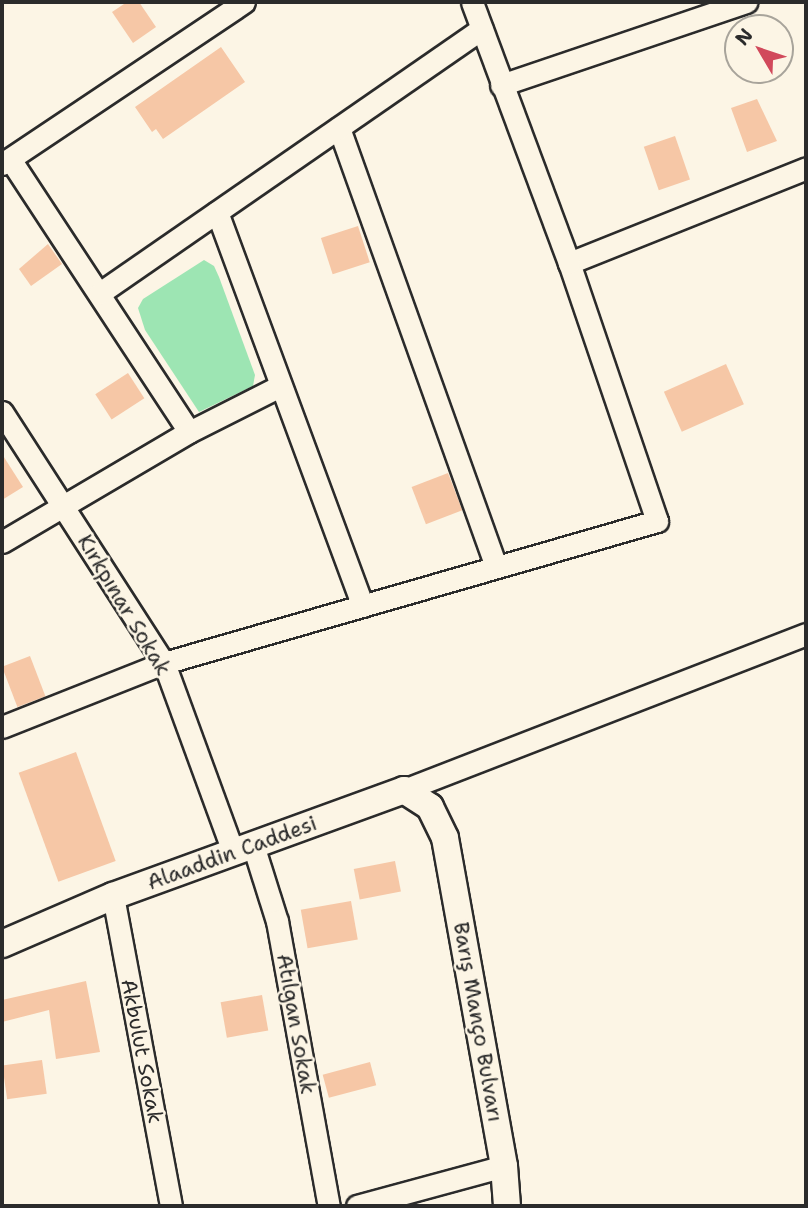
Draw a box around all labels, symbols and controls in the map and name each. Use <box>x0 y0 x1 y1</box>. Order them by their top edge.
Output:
north arrow <box>724 14 794 84</box>
text: N <box>729 23 758 50</box>
street label: Kırkpınar Sokak <box>72 530 176 680</box>
street label: Alaaddin Caddesi <box>144 811 320 895</box>
street label: Barış Manço Bulvarı <box>448 920 508 1124</box>
street label: Atılgan Sokak <box>271 952 321 1096</box>
street label: Akbulut Sokak <box>116 977 168 1125</box>

